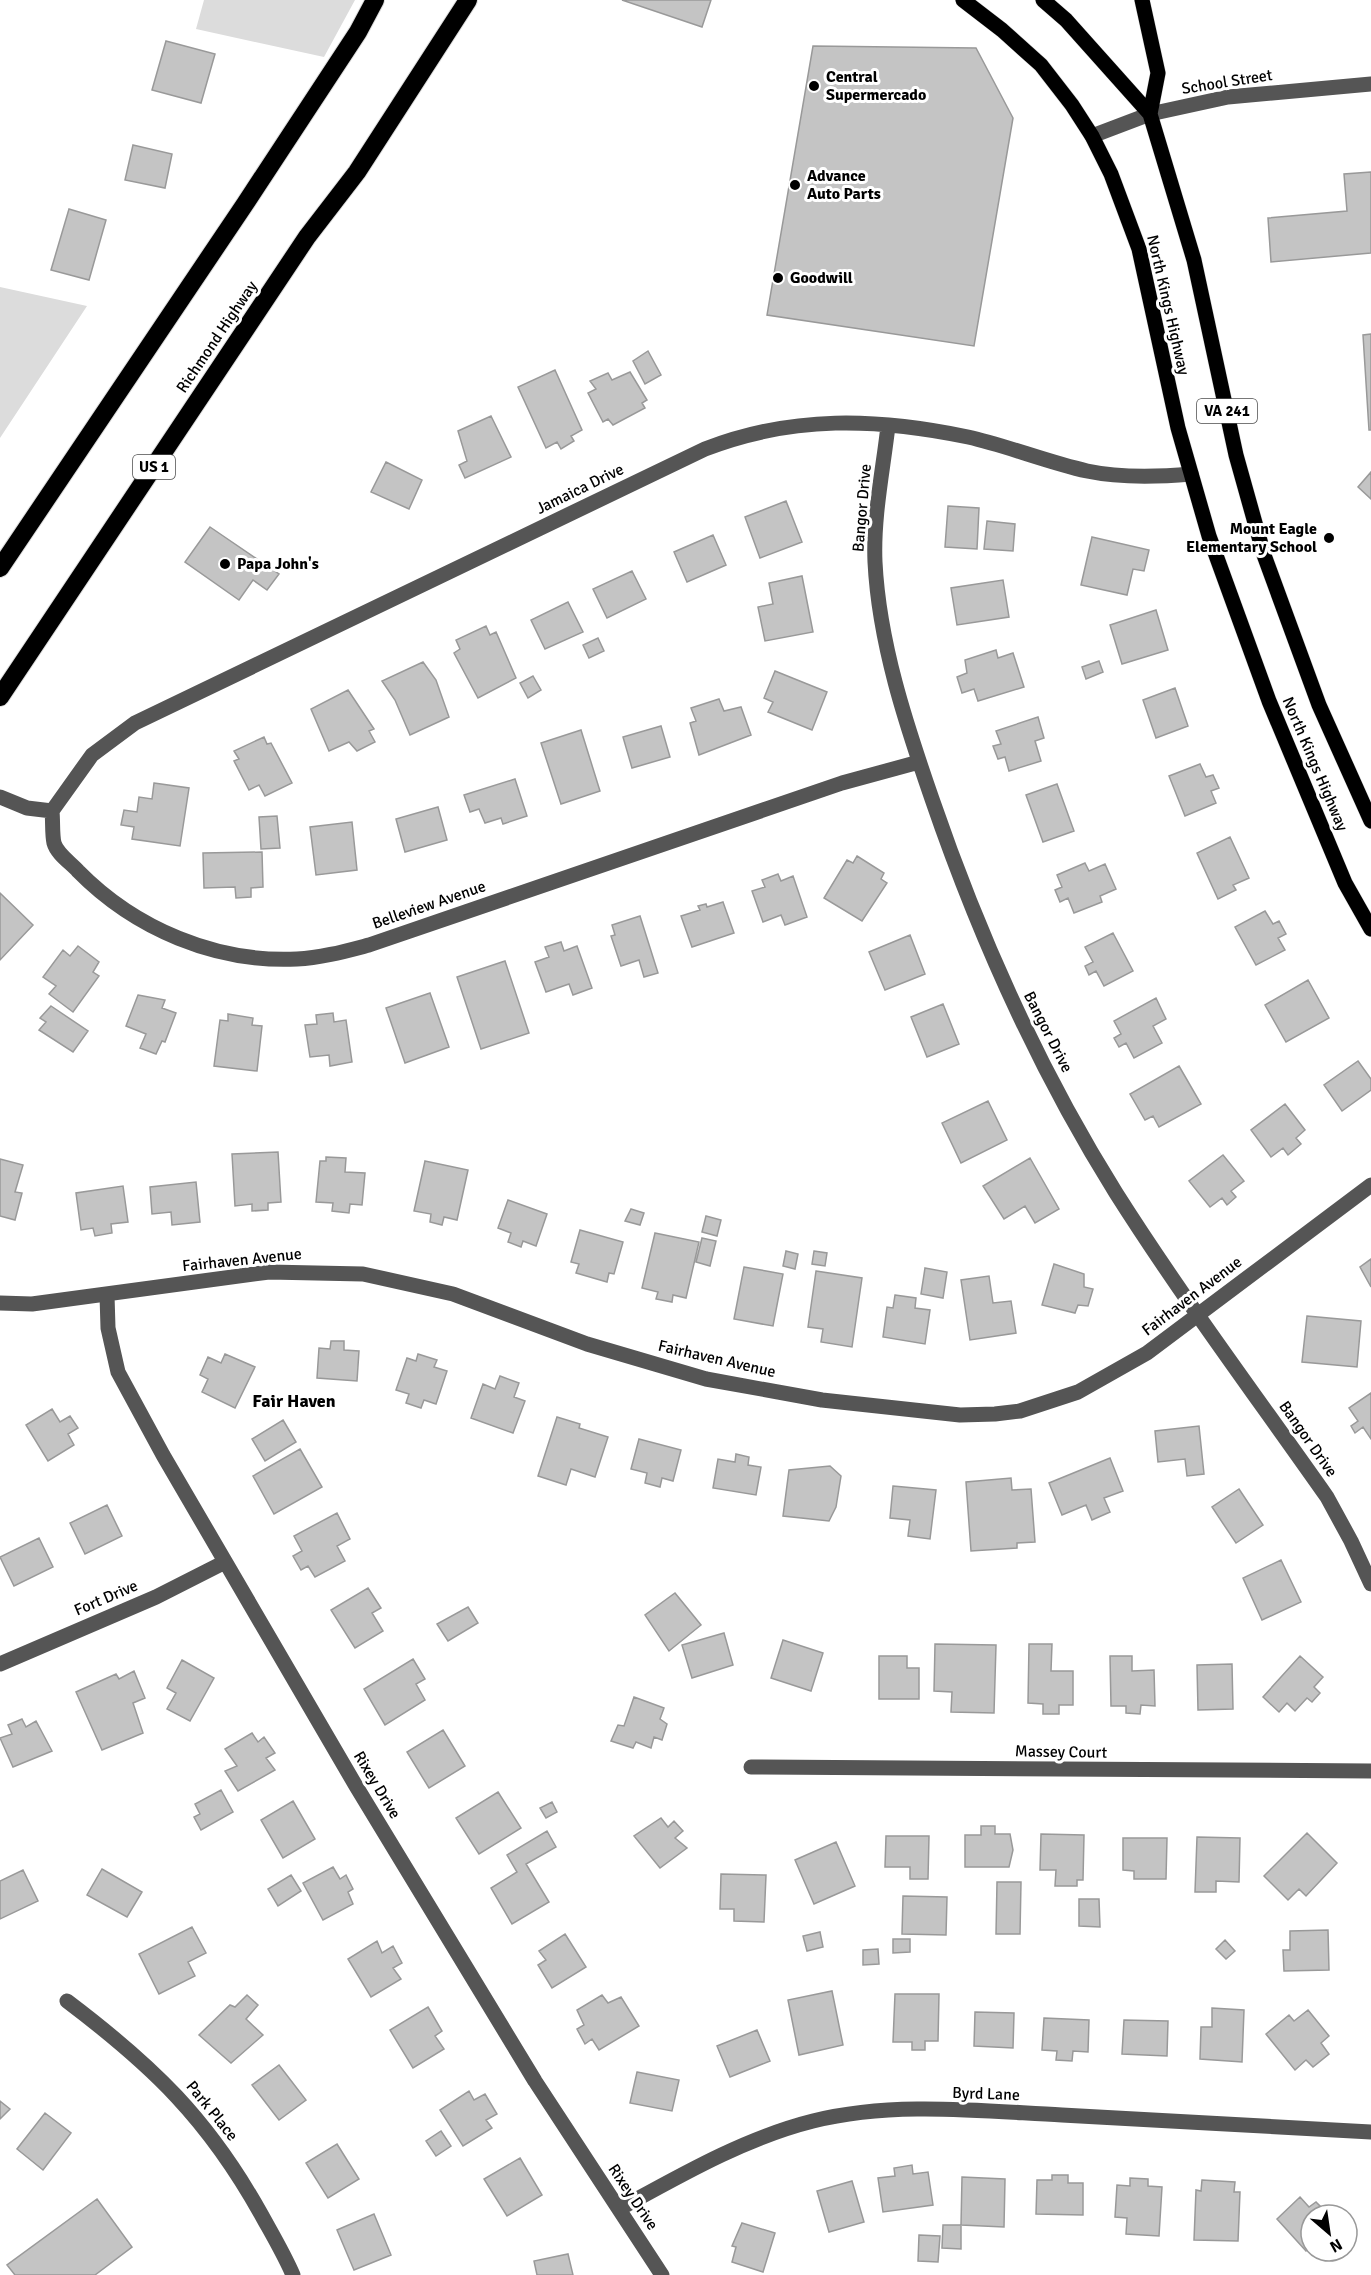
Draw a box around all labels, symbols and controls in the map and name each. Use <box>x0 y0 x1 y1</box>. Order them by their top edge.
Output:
street label: School Street <box>1180 65 1274 99</box>
place label: Central Supermercado <box>826 67 926 105</box>
marker: Central Supermercado <box>807 79 821 93</box>
place label: Advance Auto Parts <box>807 166 881 204</box>
marker: Advance Auto Parts <box>788 178 802 192</box>
street label: North Kings Highway <box>1142 233 1194 378</box>
place label: Goodwill <box>790 268 853 288</box>
marker: Goodwill <box>771 271 785 285</box>
street label: Richmond Highway <box>172 277 262 397</box>
road number: VA 241 <box>1197 399 1257 423</box>
road number: US 1 <box>133 455 175 479</box>
street label: Jamaica Drive <box>533 459 627 519</box>
street label: Bangor Drive <box>848 463 876 553</box>
place label: Mount Eagle Elementary School <box>1186 519 1317 557</box>
marker: Mount Eagle Elementary School <box>1322 531 1336 545</box>
place label: Papa John's <box>237 554 319 574</box>
marker: Papa John's <box>218 557 232 571</box>
street label: North Kings Highway <box>1278 694 1352 834</box>
street label: Belleview Avenue <box>370 876 488 934</box>
street label: Bangor Drive <box>1019 988 1077 1076</box>
street label: Fairhaven Avenue <box>181 1244 303 1276</box>
street label: Fairhaven Avenue <box>1138 1252 1246 1340</box>
street label: Fairhaven Avenue <box>656 1336 778 1382</box>
district label: Fair Haven <box>252 1390 336 1412</box>
street label: Bangor Drive <box>1274 1397 1342 1481</box>
street label: Fort Drive <box>71 1576 141 1620</box>
street label: Massey Court <box>1015 1741 1108 1763</box>
street label: Rixey Drive <box>349 1747 405 1823</box>
street label: Park Place <box>182 2077 242 2145</box>
street label: Byrd Lane <box>952 2083 1020 2105</box>
street label: Rixey Drive <box>604 2160 662 2234</box>
north arrow <box>1299 2203 1359 2263</box>
text: N <box>1326 2234 1346 2257</box>

